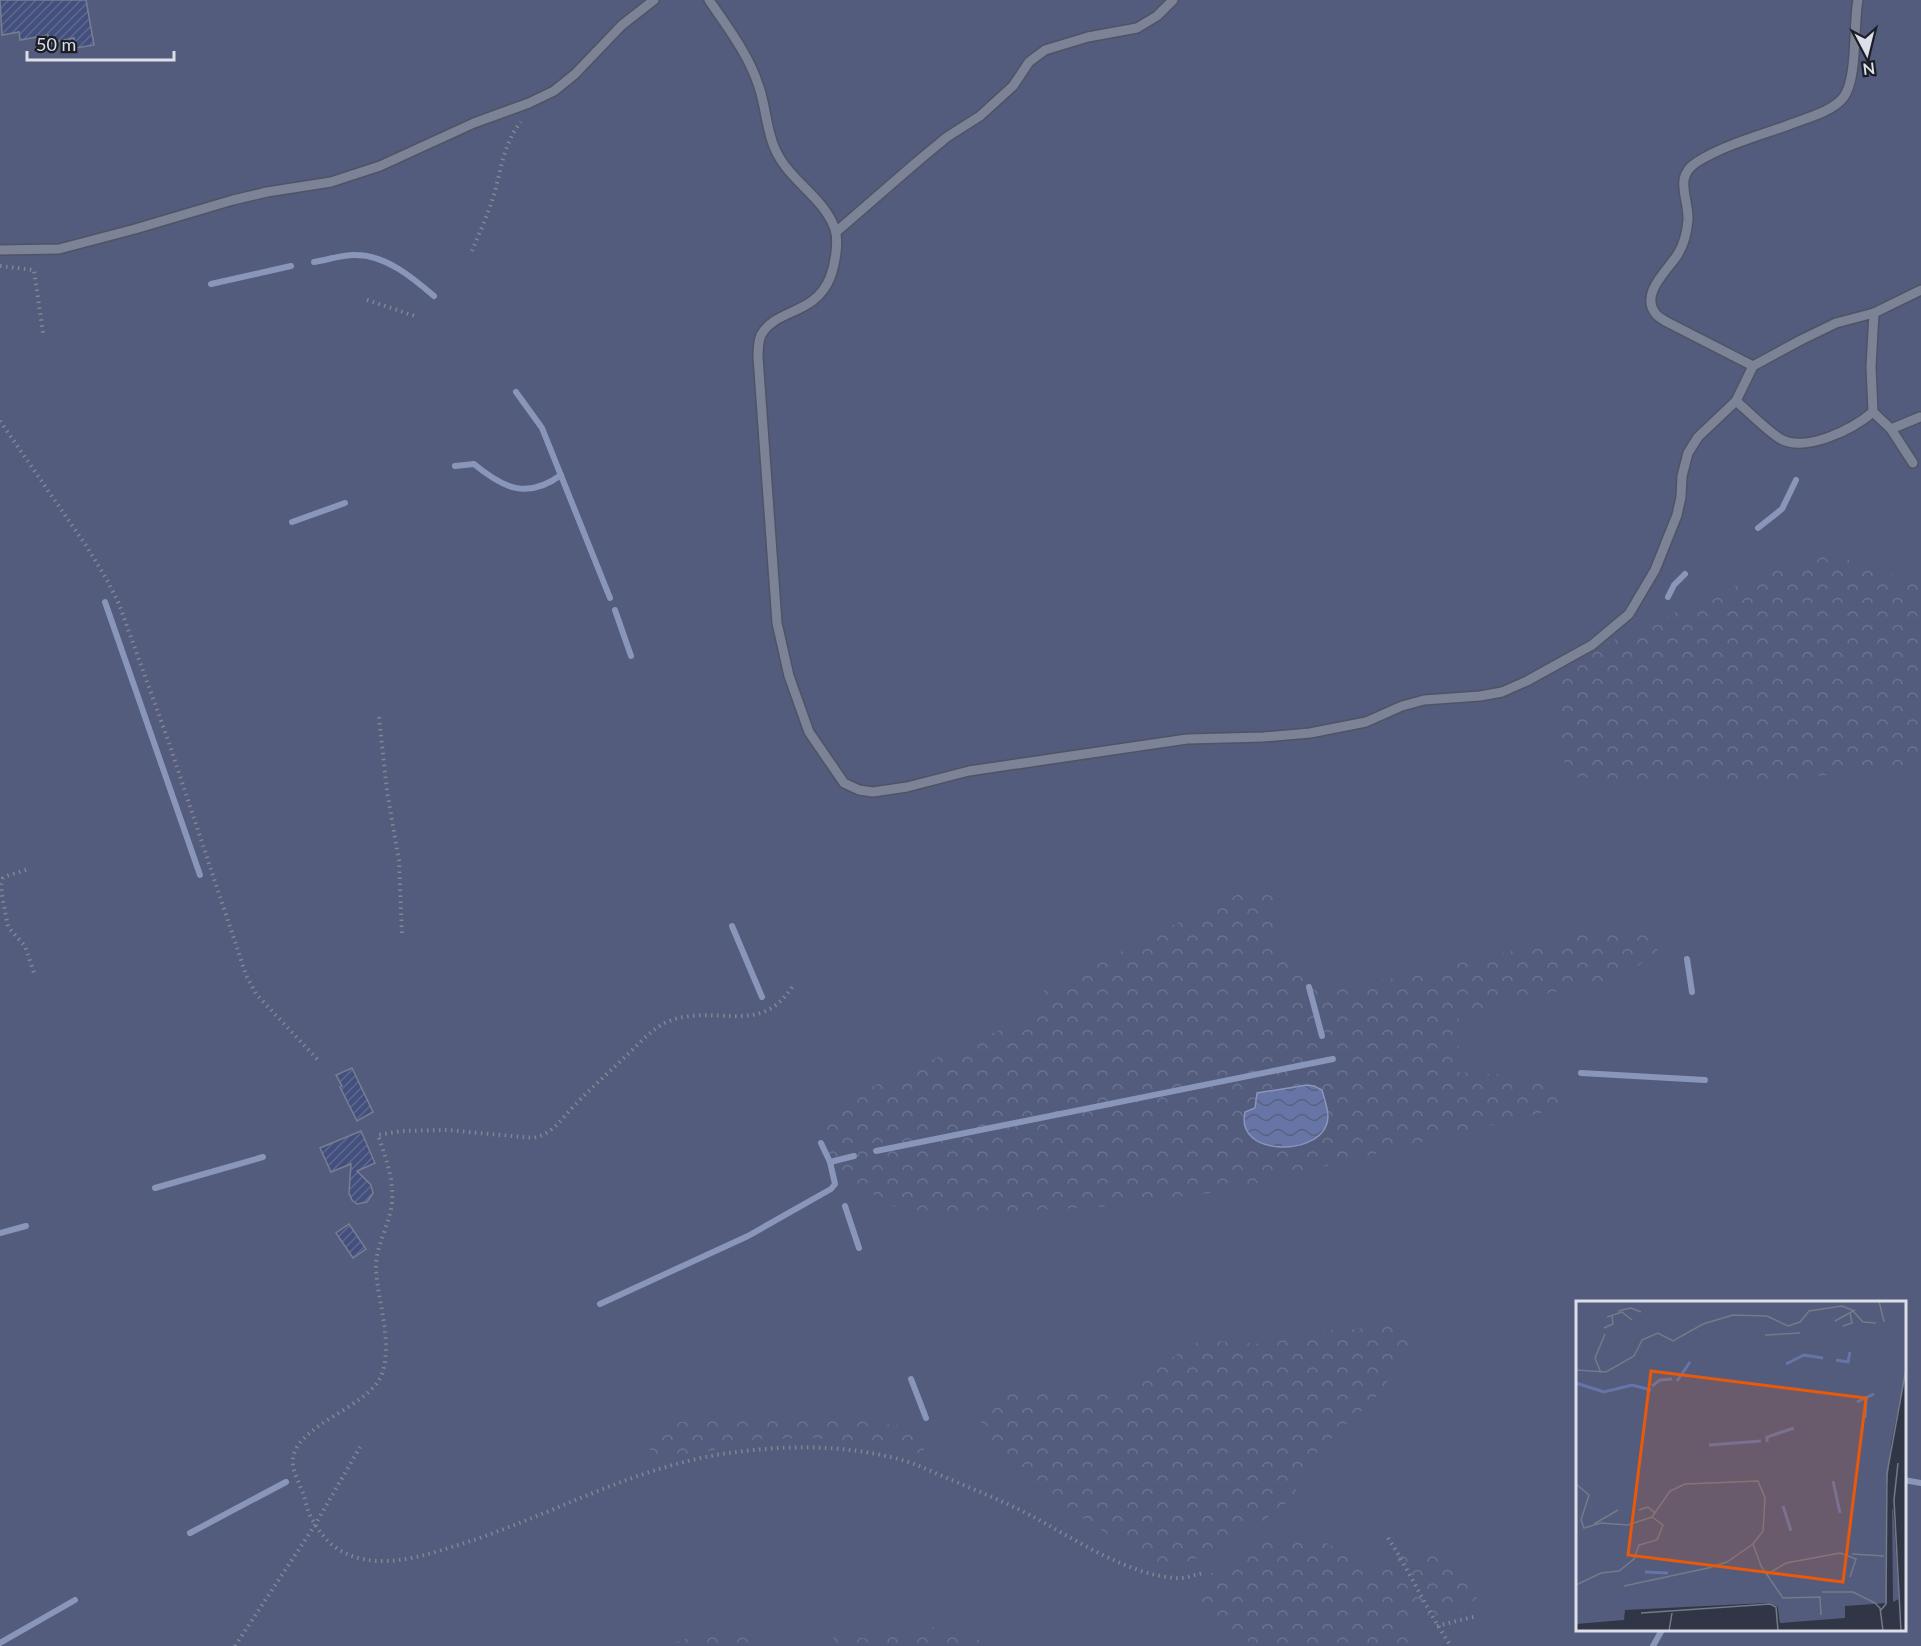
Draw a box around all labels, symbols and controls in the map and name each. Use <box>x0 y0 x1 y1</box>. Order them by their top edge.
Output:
scale bar <box>27 24 174 62</box>
north arrow <box>1837 24 1897 84</box>
text: 50 m <box>36 33 76 55</box>
text: N <box>1862 59 1876 80</box>
inset map <box>1576 1301 1906 1631</box>

